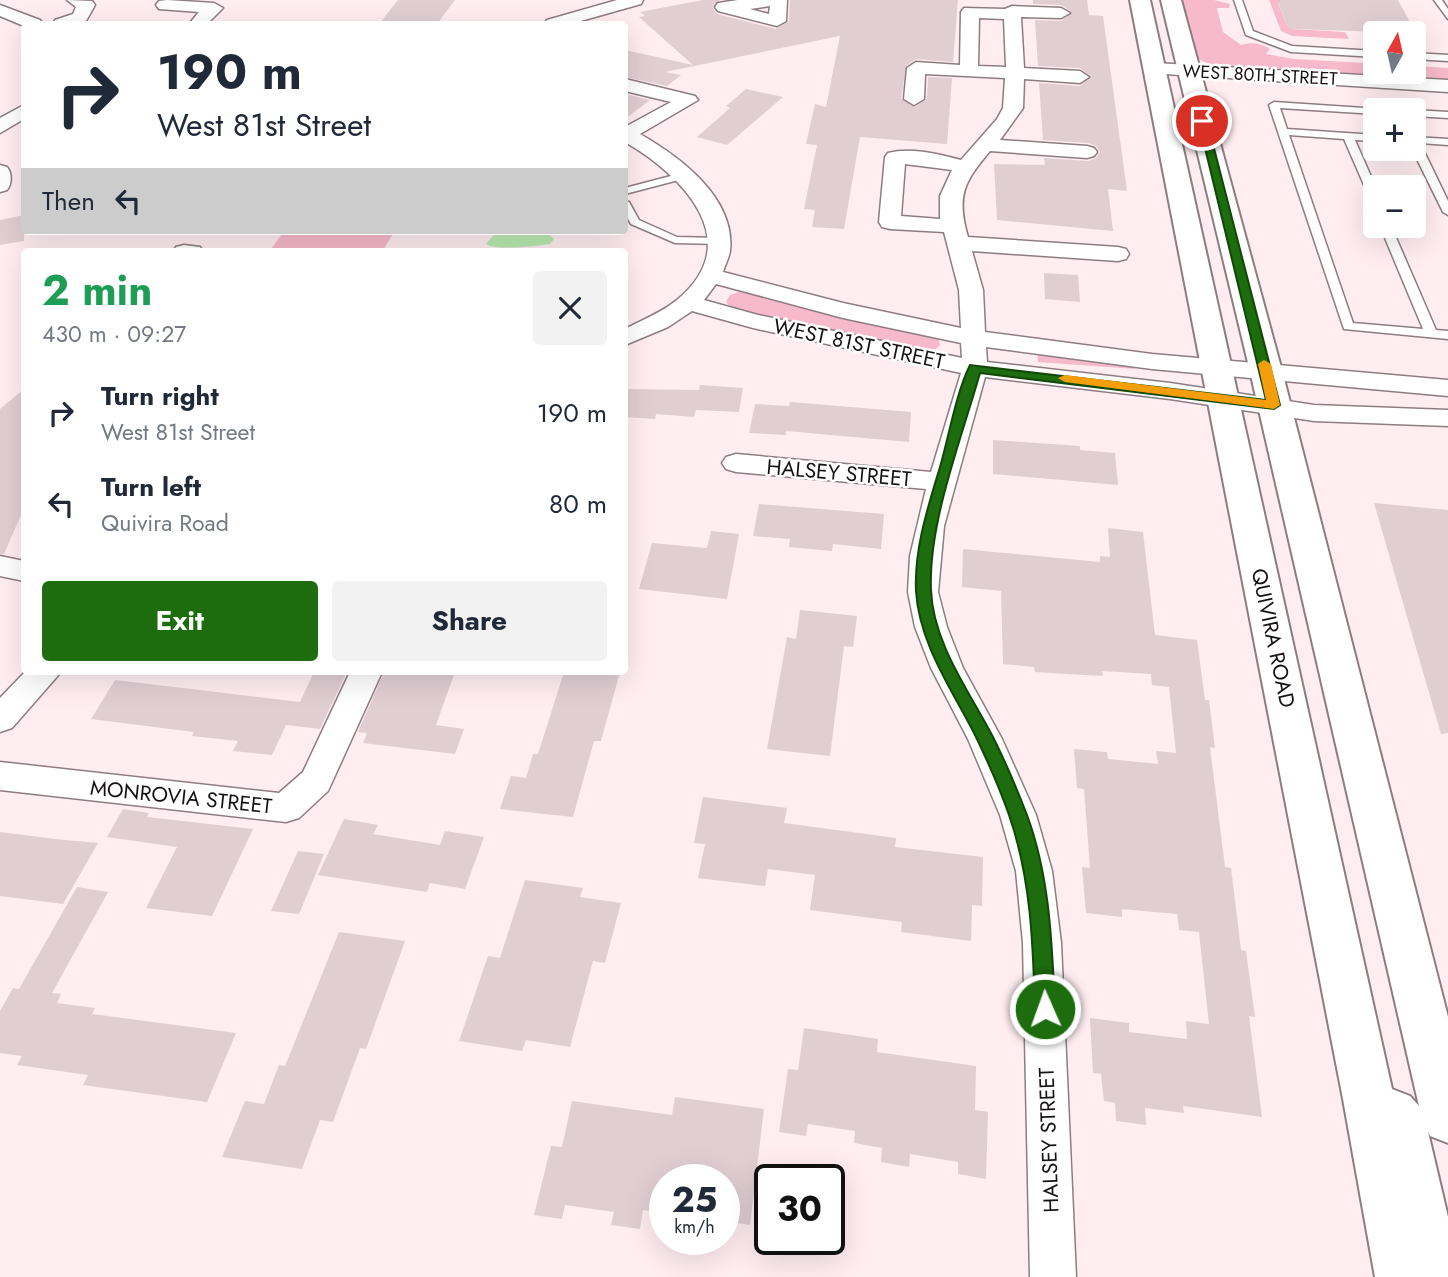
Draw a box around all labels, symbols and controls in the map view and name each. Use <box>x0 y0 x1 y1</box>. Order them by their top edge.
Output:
north arrow <box>1363 21 1426 84</box>
map controls <box>1363 21 1426 238</box>
text: 190 m <box>157 37 302 107</box>
icon: right <box>42 49 133 140</box>
street label: WEST 80TH STREET <box>1182 58 1339 92</box>
pin <box>1172 91 1232 151</box>
button: + <box>1363 98 1426 161</box>
text: West 81st Street <box>157 102 371 148</box>
icon: arrive <box>1183 102 1221 140</box>
button: − <box>1363 175 1426 238</box>
text: Then <box>42 182 95 220</box>
icon: left <box>109 182 147 220</box>
text: 2 min <box>42 260 152 321</box>
button: close <box>533 271 607 345</box>
street label: WEST 81ST STREET <box>771 311 948 377</box>
text: 430 m · 09:27 <box>42 317 186 351</box>
text: Turn right <box>101 377 219 415</box>
icon: right <box>42 394 80 432</box>
text: 190 m <box>537 394 607 432</box>
text: West 81st Street <box>101 415 255 449</box>
street label: HALSEY STREET <box>765 452 913 494</box>
text: Turn left <box>101 468 201 506</box>
icon: left <box>42 485 80 523</box>
text: 80 m <box>549 485 607 523</box>
text: Quivira Road <box>101 506 229 540</box>
street label: QUIVIRA ROAD <box>1244 566 1302 710</box>
button: Exit <box>42 581 318 661</box>
button: Share <box>332 581 607 661</box>
street label: MONROVIA STREET <box>89 773 274 821</box>
position arrow <box>1008 972 1082 1046</box>
street label: HALSEY STREET <box>1031 1067 1067 1213</box>
speed limit sign: 30 <box>754 1164 845 1255</box>
text: 25 <box>672 1175 717 1225</box>
text: km/h <box>674 1214 715 1240</box>

